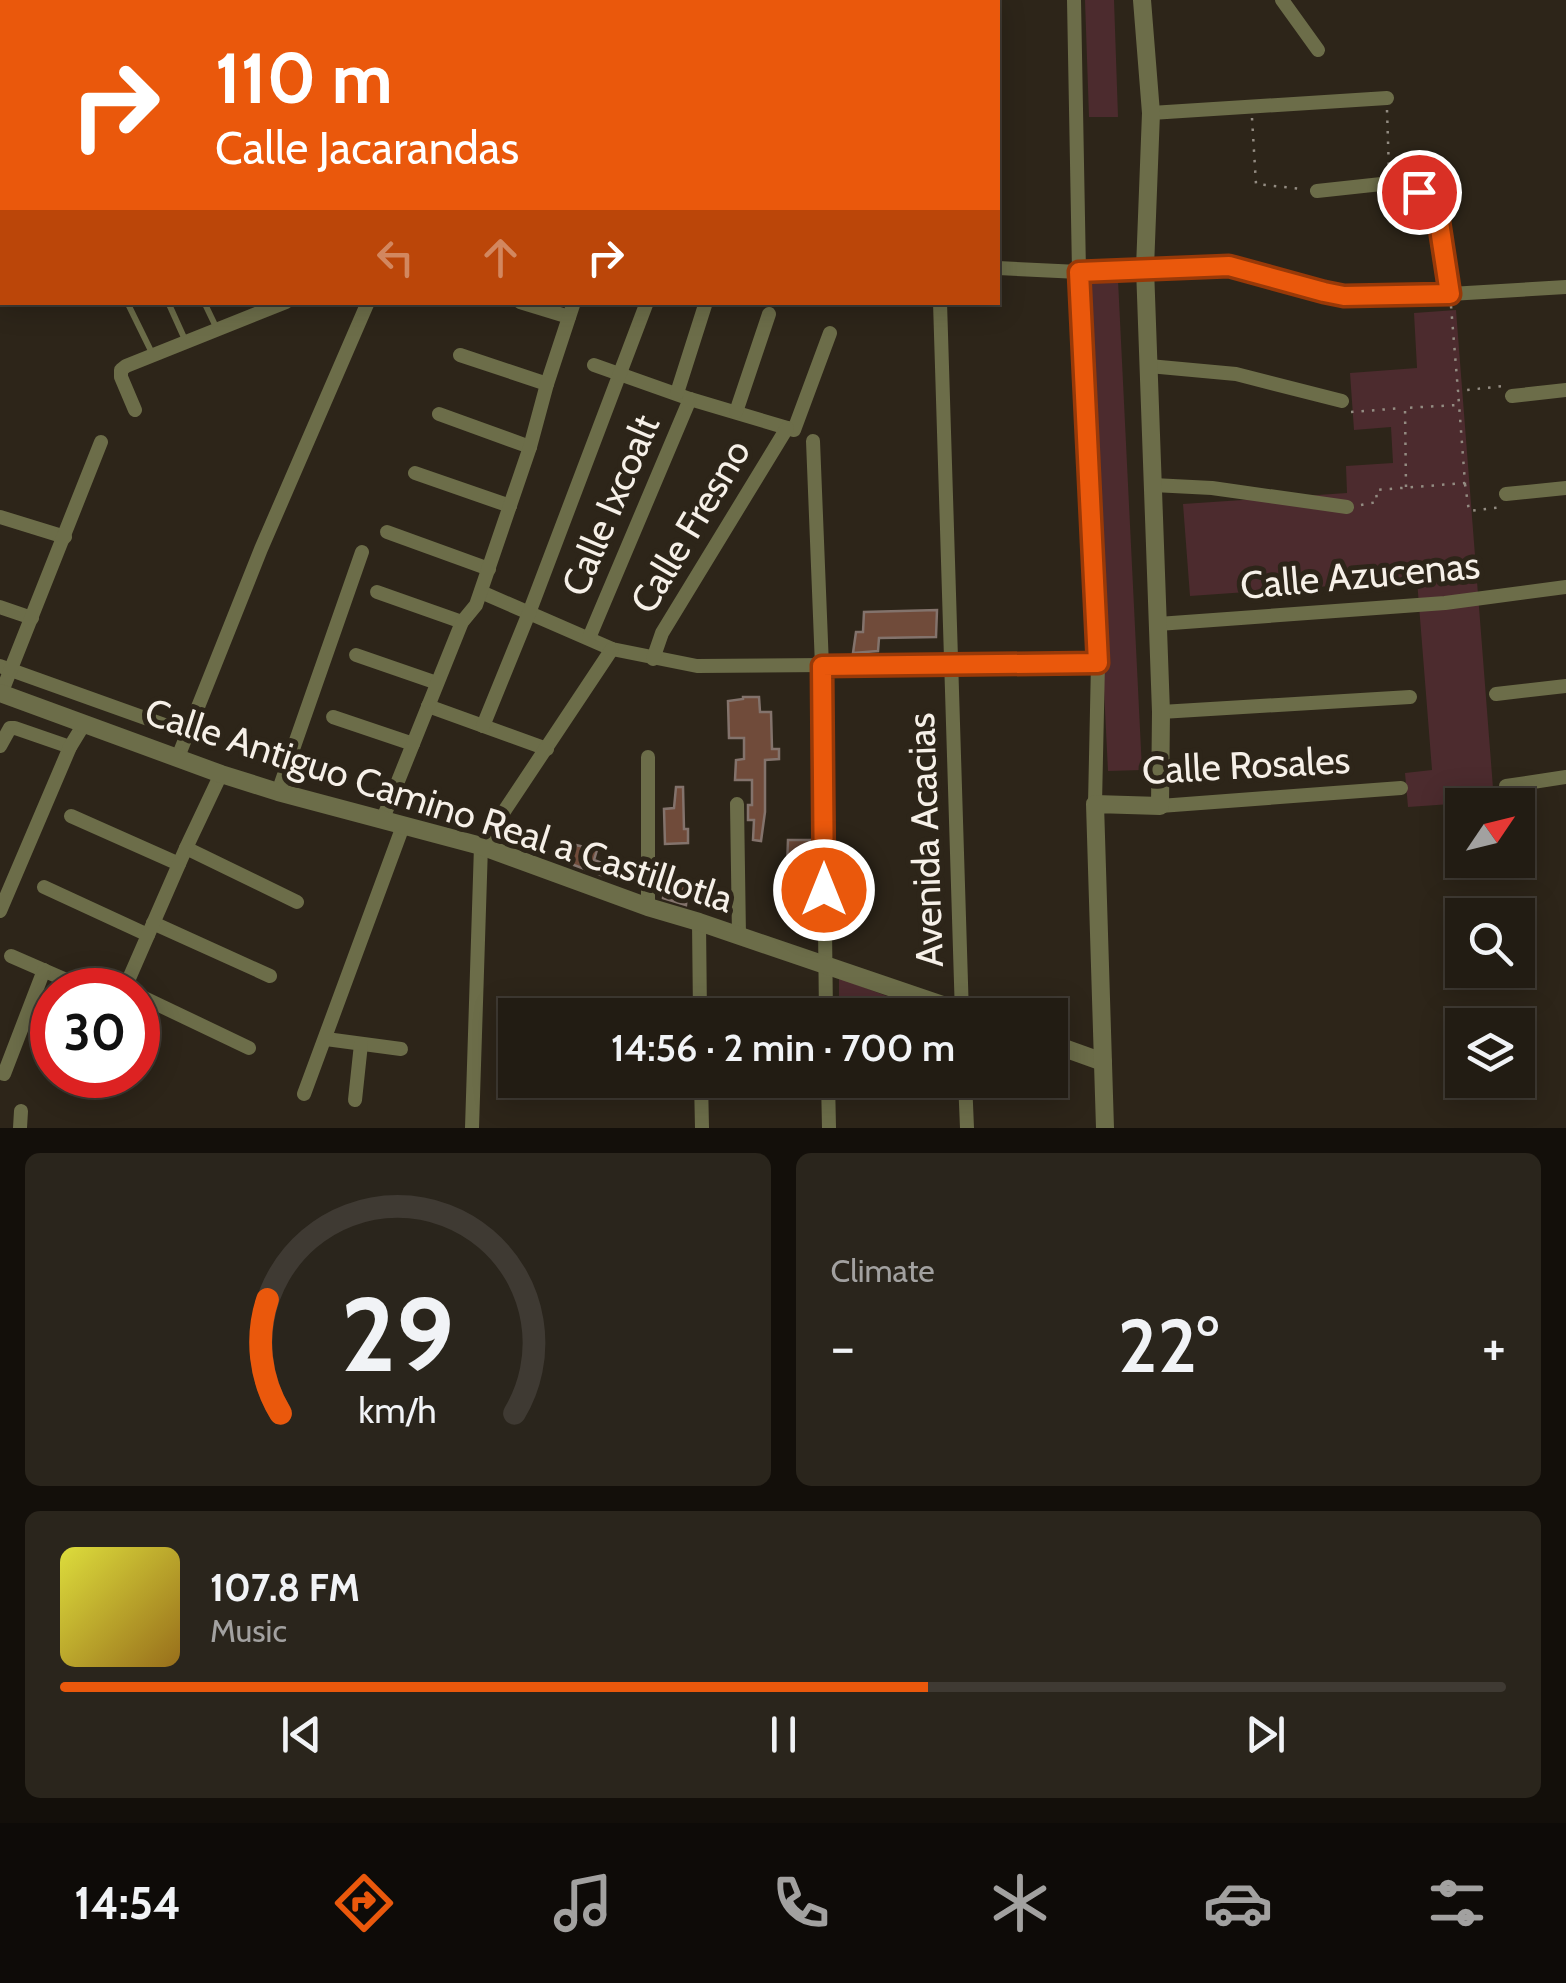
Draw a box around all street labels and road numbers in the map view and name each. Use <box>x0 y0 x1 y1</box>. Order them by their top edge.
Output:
street label: Calle Ixcoalt <box>551 407 669 603</box>
street label: Calle Fresno <box>620 431 760 621</box>
street label: Calle Azucenas <box>1238 541 1482 609</box>
street label: Calle Antiguo Camino Real a Castillotla <box>139 688 739 922</box>
street label: Avenida Acacias <box>897 712 953 968</box>
street label: Calle Rosales <box>1141 736 1351 794</box>

